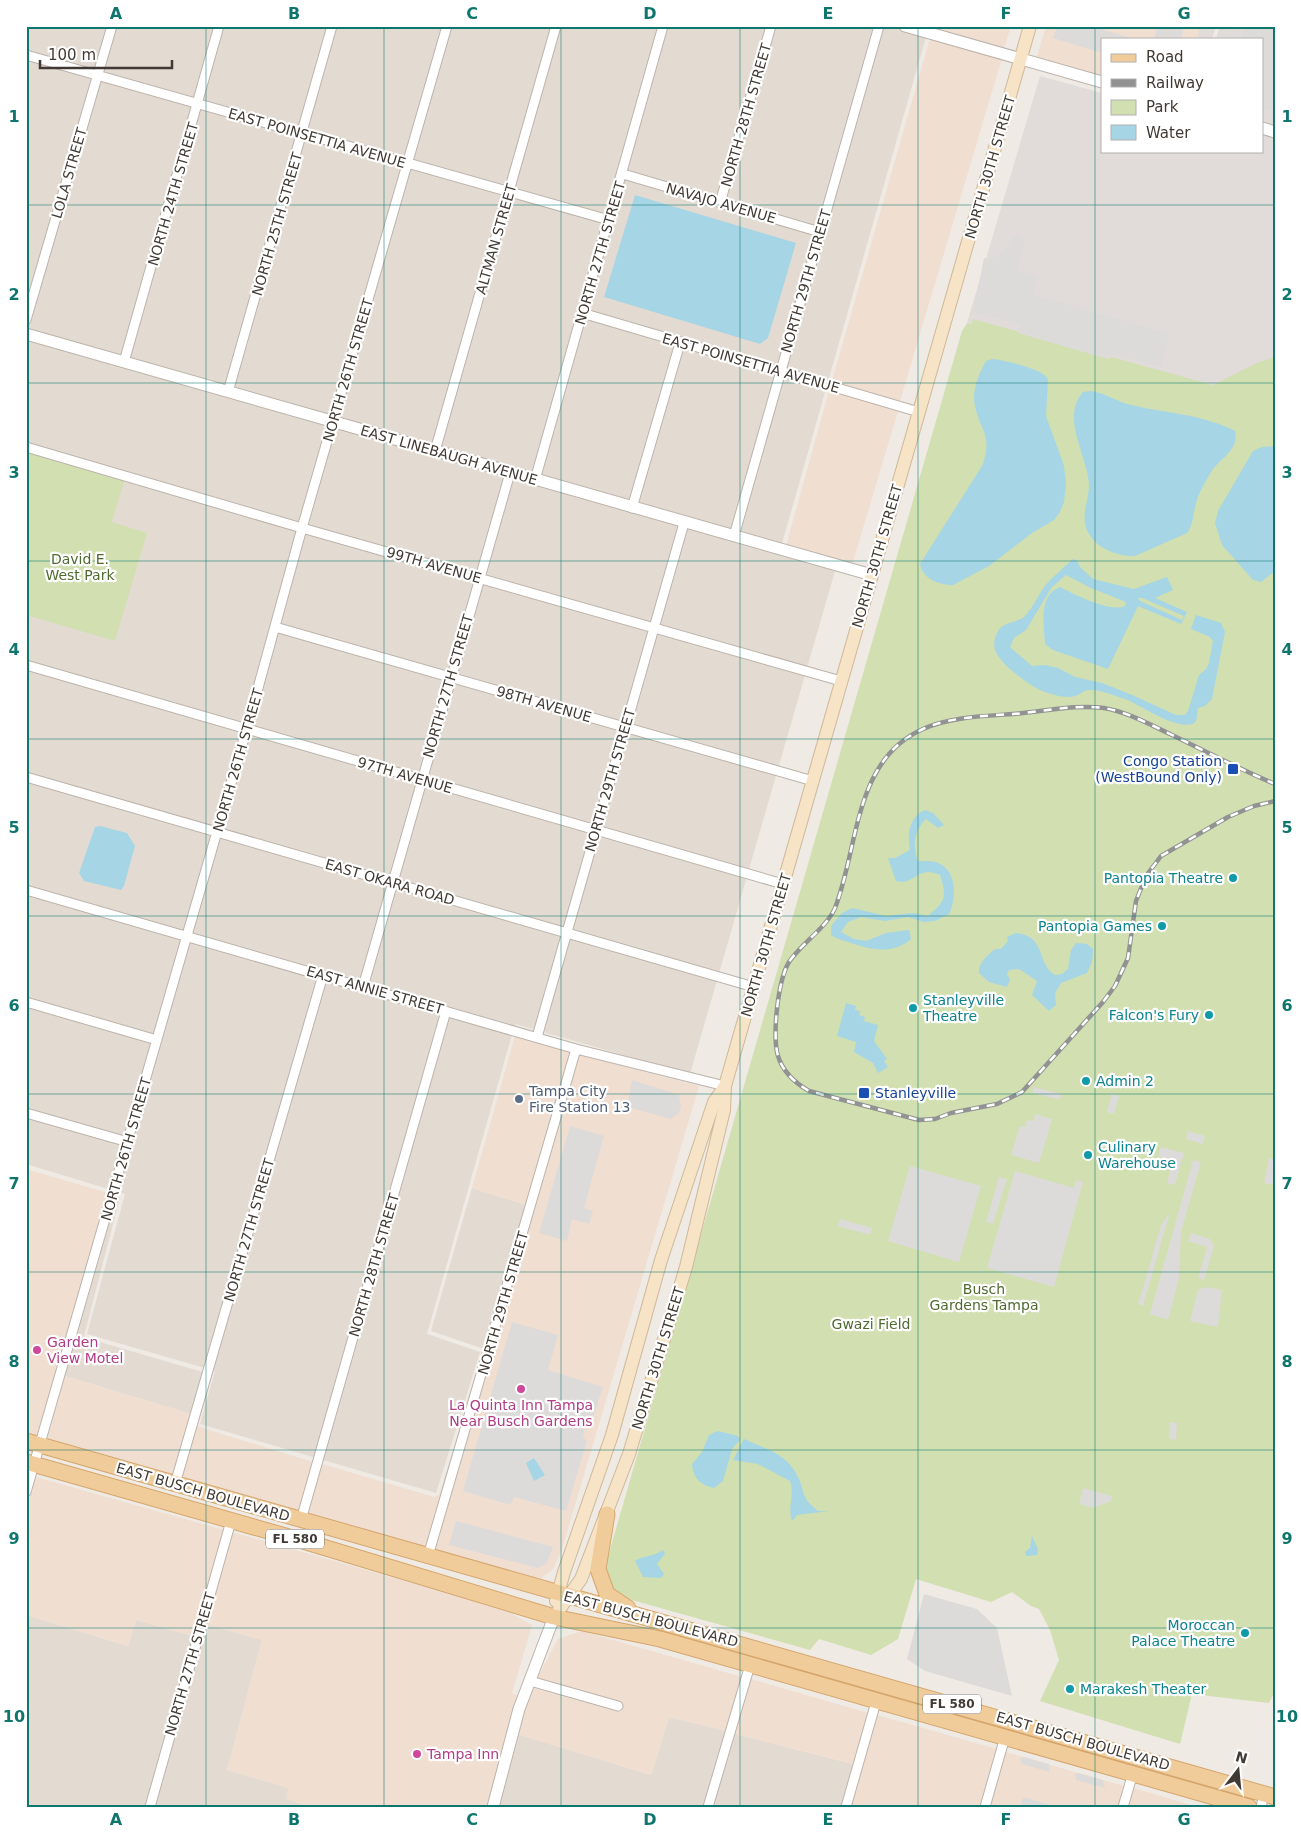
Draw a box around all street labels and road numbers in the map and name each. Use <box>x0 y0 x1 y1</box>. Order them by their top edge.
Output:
street label: NORTH 28TH STREET <box>718 41 774 189</box>
street label: NORTH 30TH STREET <box>962 93 1018 241</box>
street label: EAST POINSETTIA AVENUE <box>226 105 408 171</box>
street label: NORTH 24TH STREET <box>145 120 201 268</box>
street label: LOLA STREET <box>48 125 90 220</box>
street label: NORTH 25TH STREET <box>249 150 305 298</box>
street label: NORTH 27TH STREET <box>572 179 628 327</box>
street label: NAVAJO AVENUE <box>664 180 778 226</box>
street label: ALTMAN STREET <box>473 182 520 296</box>
street label: NORTH 29TH STREET <box>778 207 834 355</box>
street label: NORTH 26TH STREET <box>320 296 376 444</box>
street label: EAST POINSETTIA AVENUE <box>660 330 842 396</box>
street label: EAST LINEBAUGH AVENUE <box>359 422 539 488</box>
street label: NORTH 30TH STREET <box>849 482 905 630</box>
street label: 99TH AVENUE <box>385 544 483 586</box>
street label: NORTH 27TH STREET <box>420 612 476 760</box>
street label: 98TH AVENUE <box>495 683 593 725</box>
street label: NORTH 26TH STREET <box>210 686 266 834</box>
street label: NORTH 29TH STREET <box>582 706 638 854</box>
street label: 97TH AVENUE <box>356 754 454 796</box>
street label: EAST OKARA ROAD <box>323 856 457 908</box>
street label: NORTH 30TH STREET <box>738 871 794 1019</box>
street label: EAST ANNIE STREET <box>305 963 446 1017</box>
street label: NORTH 26TH STREET <box>98 1075 154 1223</box>
street label: NORTH 27TH STREET <box>221 1156 277 1304</box>
street label: NORTH 28TH STREET <box>346 1191 402 1339</box>
street label: NORTH 29TH STREET <box>475 1229 531 1377</box>
street label: NORTH 30TH STREET <box>629 1284 687 1431</box>
street label: EAST BUSCH BOULEVARD <box>114 1460 292 1524</box>
road number: FL 580 <box>266 1530 324 1548</box>
street label: EAST BUSCH BOULEVARD <box>562 1588 740 1650</box>
street label: NORTH 27TH STREET <box>162 1590 218 1738</box>
road number: FL 580 <box>923 1695 981 1714</box>
street label: EAST BUSCH BOULEVARD <box>994 1709 1172 1773</box>

